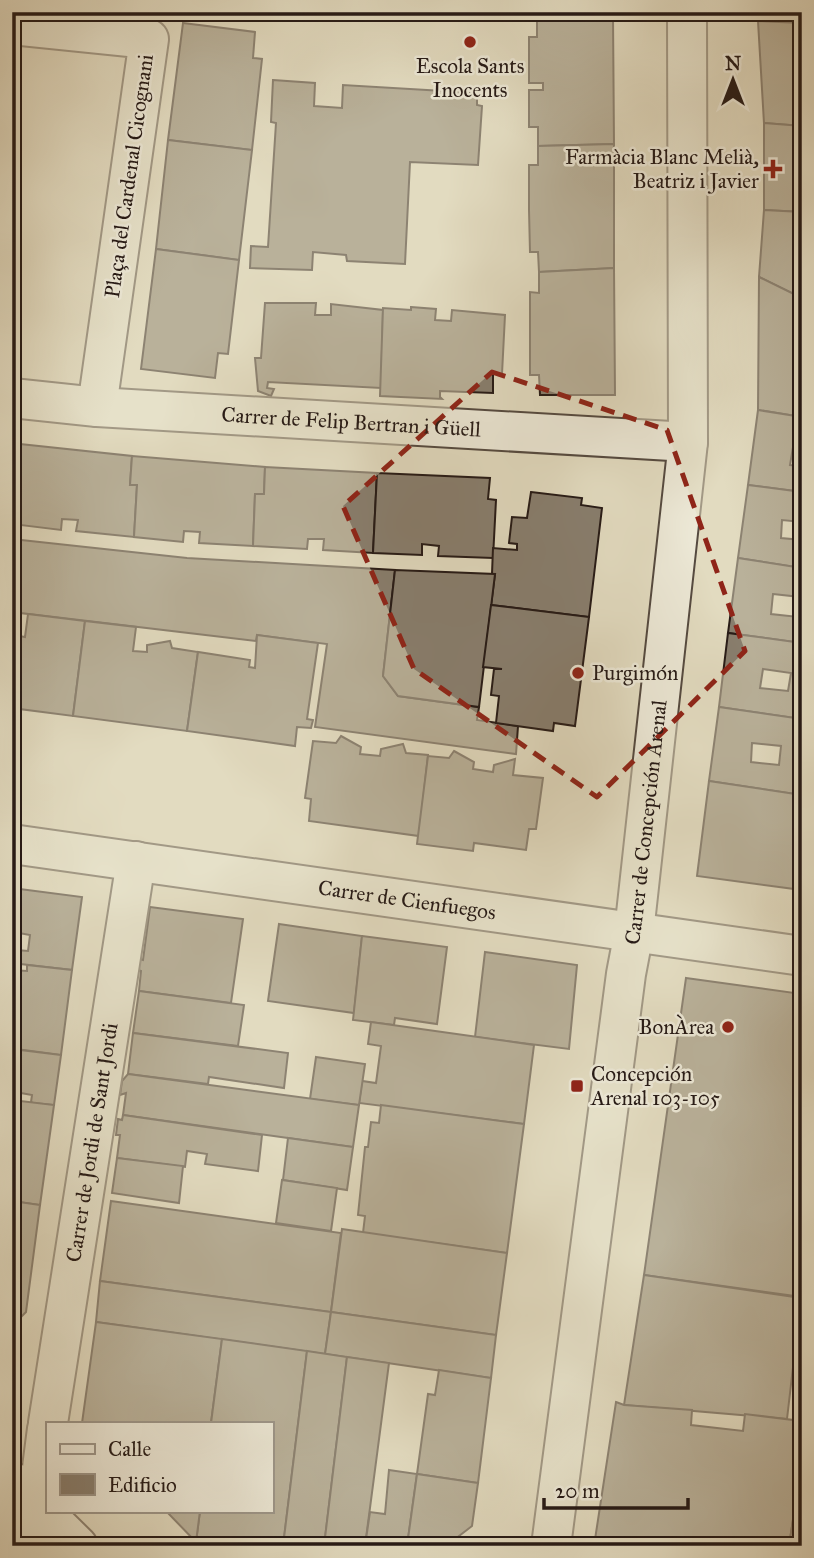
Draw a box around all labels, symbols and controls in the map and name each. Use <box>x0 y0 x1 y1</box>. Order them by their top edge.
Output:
marker: Escola Sants Inocents <box>462 34 478 50</box>
north arrow <box>698 46 768 116</box>
street label: Plaça del Cardenal Cicognani <box>99 52 159 299</box>
text: N <box>725 52 741 75</box>
place label: Escola Sants Inocents <box>416 53 524 103</box>
place label: Farmàcia Blanc Melià, Beatriz i Javier <box>565 144 759 194</box>
marker: Farmàcia Blanc Melià, Beatriz i Javier <box>765 161 781 177</box>
street label: Carrer de Felip Bertran i Güell <box>221 401 482 443</box>
place label: Purgimón <box>592 660 678 686</box>
marker: Purgimón <box>570 665 586 681</box>
street label: Carrer de Concepción Arenal <box>619 698 673 947</box>
street label: Carrer de Cienfuegos <box>317 875 498 925</box>
place label: BonÀrea <box>639 1014 714 1040</box>
marker: BonÀrea <box>720 1019 736 1035</box>
street label: Carrer de Jordi de Sant Jordi <box>60 1021 124 1264</box>
place label: Concepción Arenal 103-105 <box>590 1061 720 1111</box>
marker: Concepción Arenal 103-105 <box>569 1078 585 1094</box>
legend <box>46 1422 273 1512</box>
text: Calle <box>108 1436 151 1462</box>
scale bar <box>544 1467 688 1511</box>
text: Edificio <box>108 1472 177 1498</box>
text: 20 m <box>555 1478 600 1504</box>

